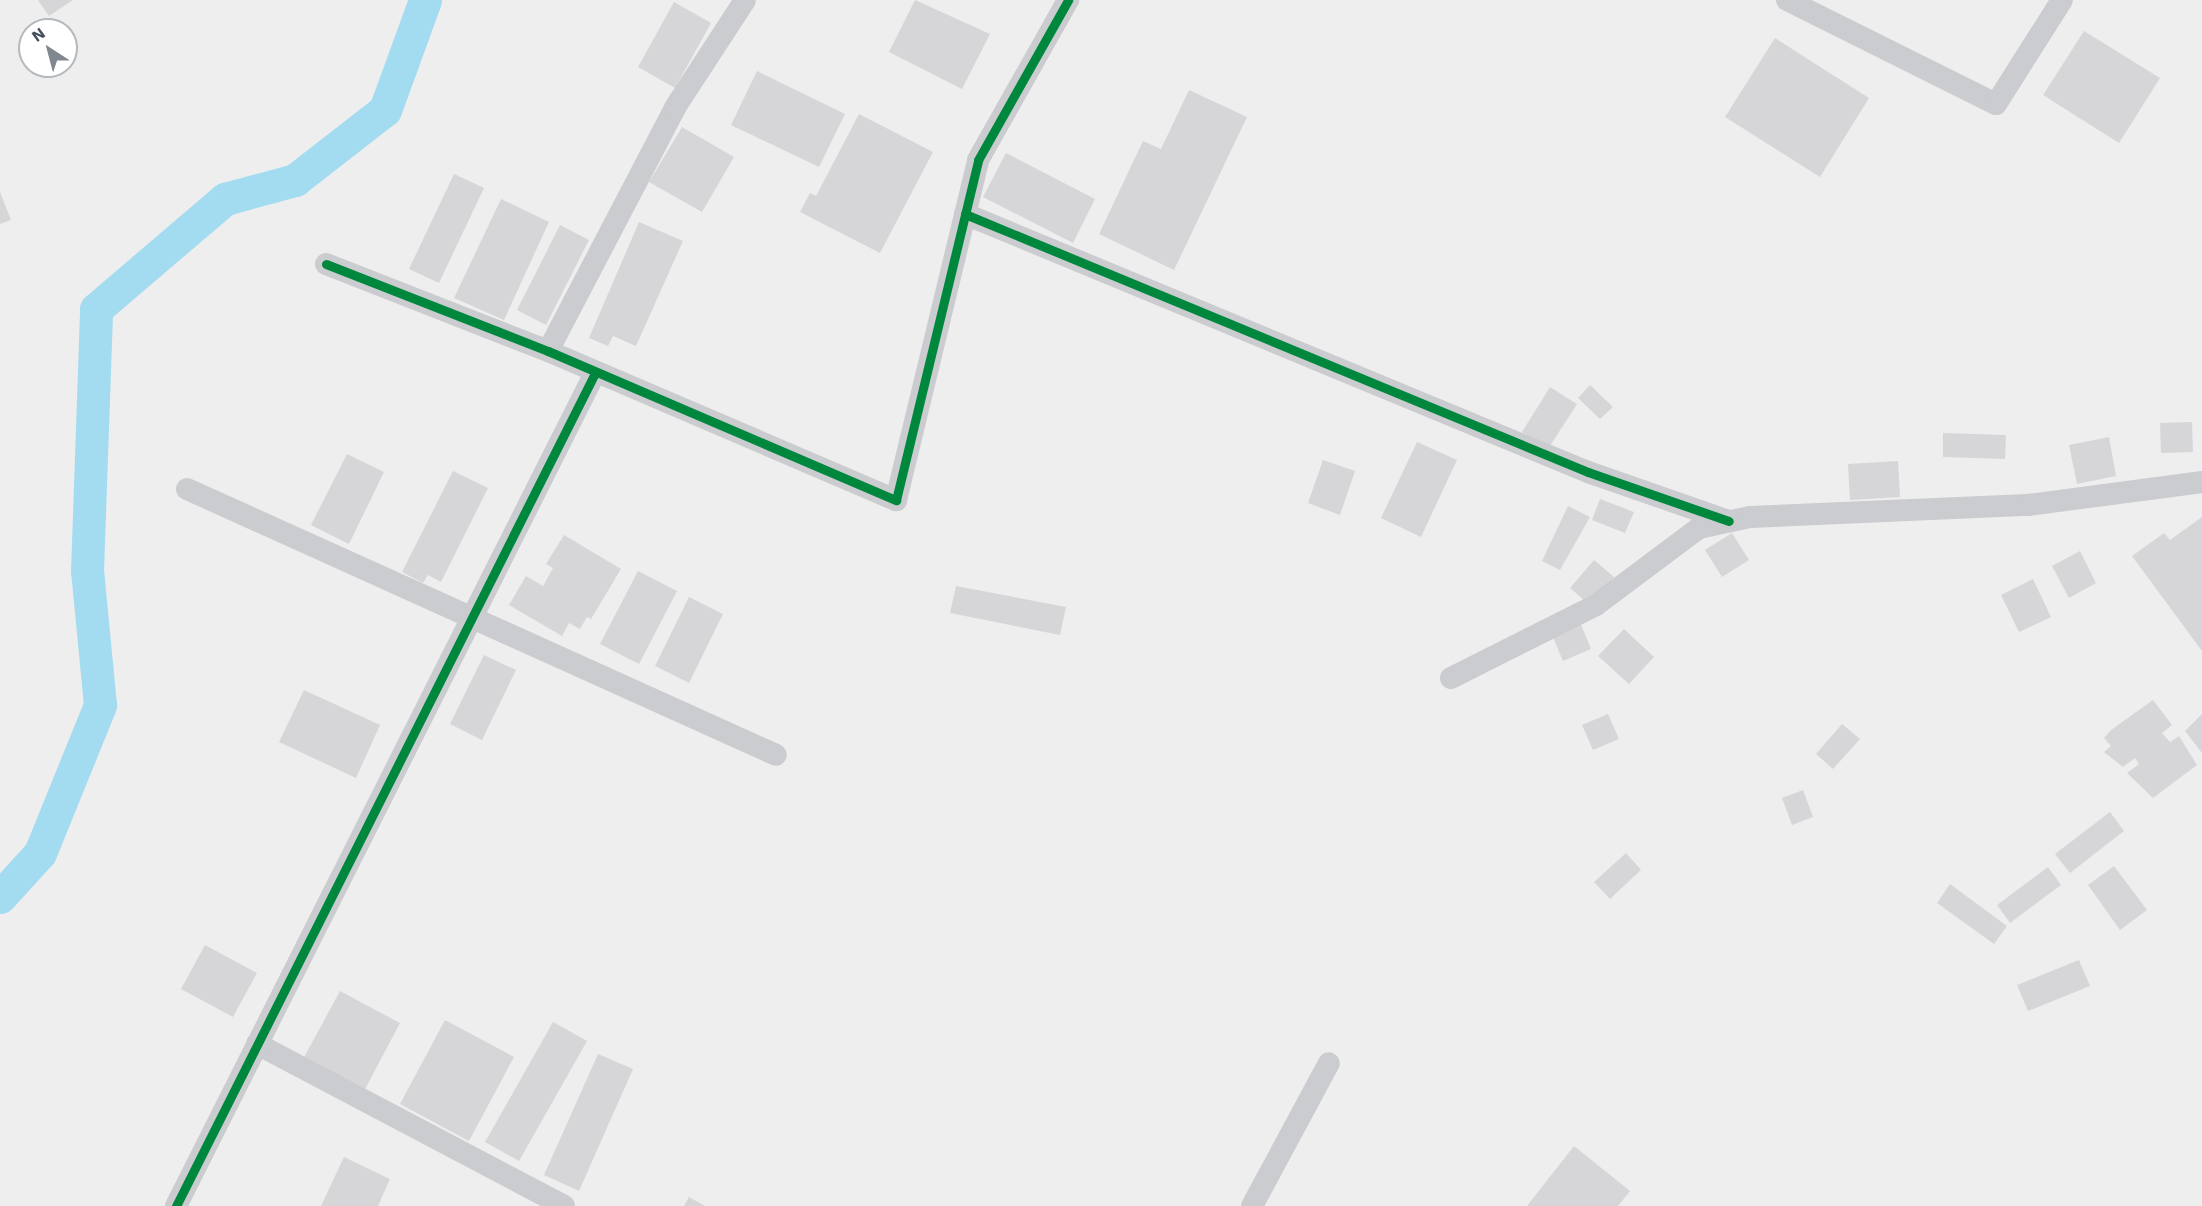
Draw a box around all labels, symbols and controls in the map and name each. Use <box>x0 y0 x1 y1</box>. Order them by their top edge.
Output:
north arrow <box>18 18 78 78</box>
text: N <box>28 23 49 46</box>

